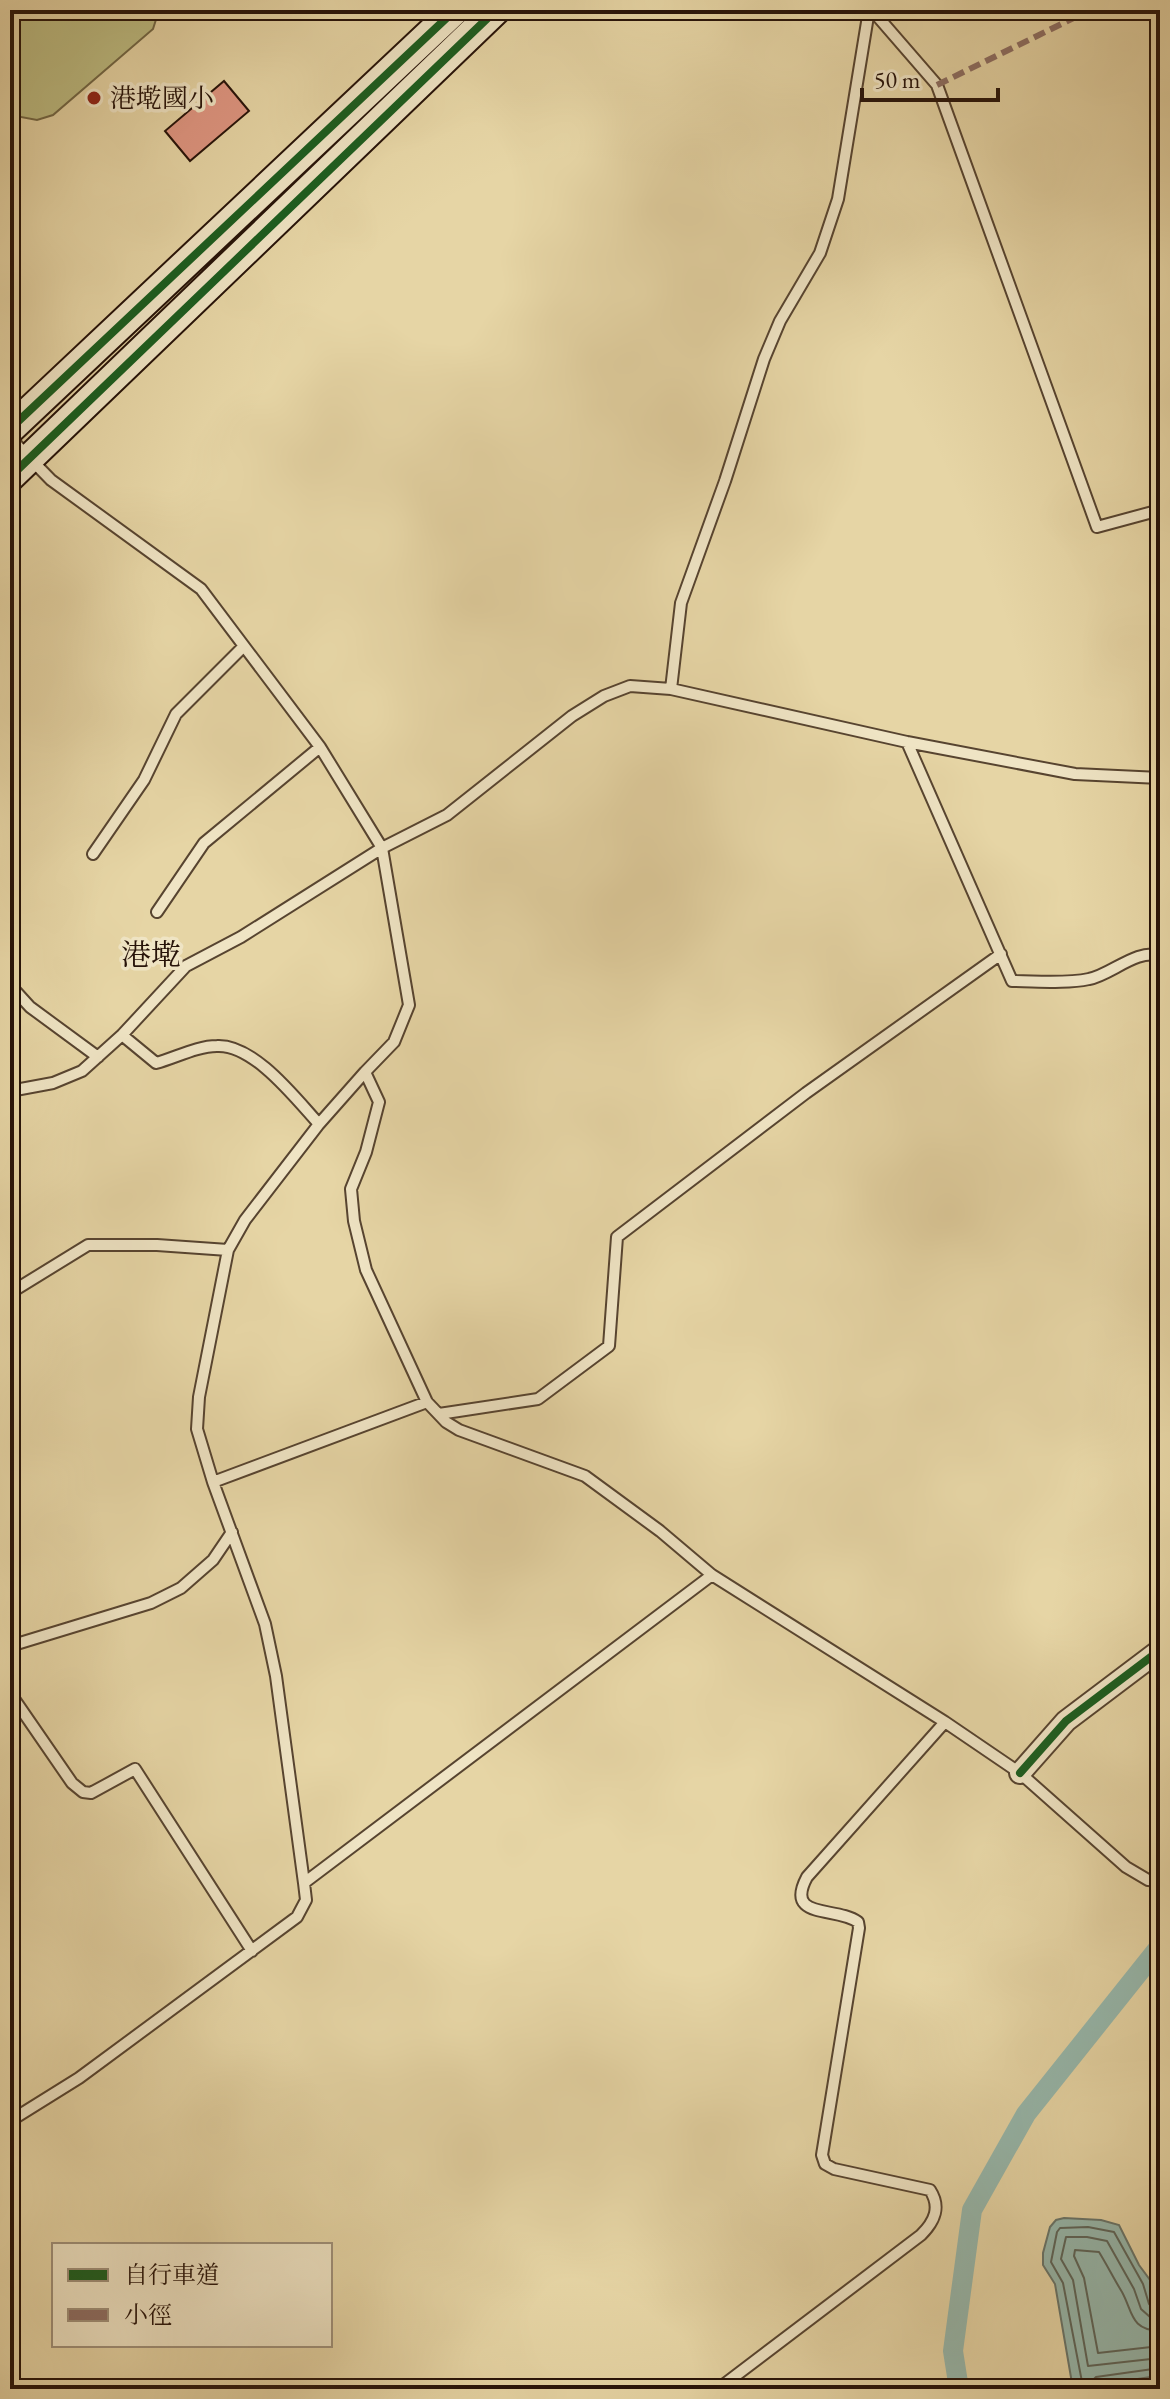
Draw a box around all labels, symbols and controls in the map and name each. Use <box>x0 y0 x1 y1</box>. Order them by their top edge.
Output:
scale bar <box>862 52 998 102</box>
text: 50 m <box>874 64 921 95</box>
place label: 港墘國小 <box>110 81 214 115</box>
marker: 港墘國小 <box>85 89 103 107</box>
district label: 港墘 <box>121 935 181 974</box>
legend <box>52 2243 332 2347</box>
text: 自行車道 <box>124 2259 220 2290</box>
text: 小徑 <box>124 2299 172 2330</box>

